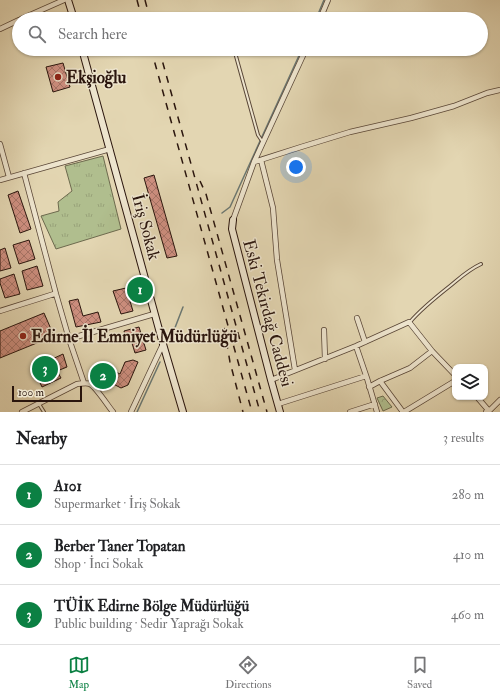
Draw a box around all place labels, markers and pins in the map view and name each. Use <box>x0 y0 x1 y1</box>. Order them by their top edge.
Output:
place label: Ekşioğlu <box>66 67 126 89</box>
marker: Ekşioğlu <box>53 72 63 82</box>
pin: 1 <box>127 275 153 305</box>
place label: Edirne İl Emniyet Müdürlüğü <box>31 324 238 348</box>
marker: Edirne İl Emniyet Müdürlüğü <box>18 331 28 341</box>
pin: 3 <box>32 354 58 384</box>
pin: 2 <box>90 361 116 391</box>

